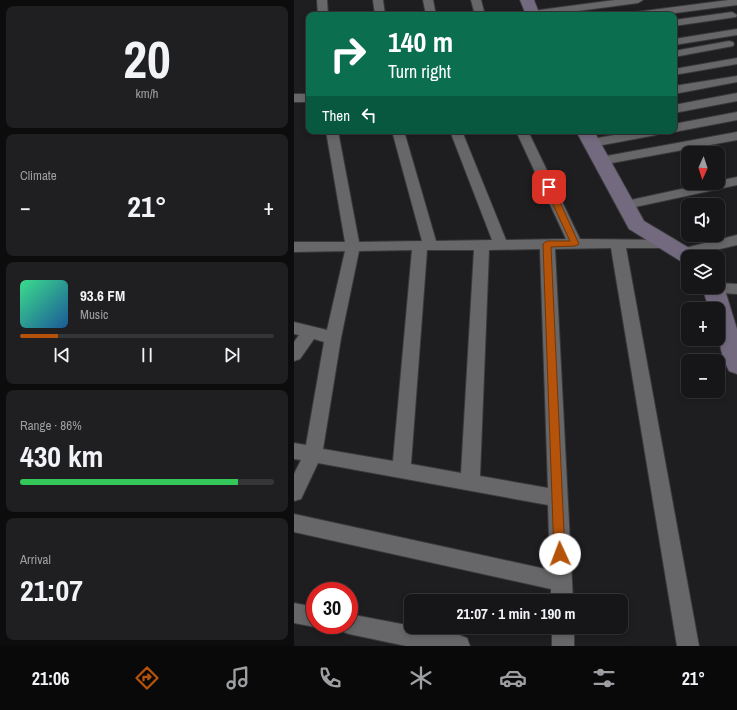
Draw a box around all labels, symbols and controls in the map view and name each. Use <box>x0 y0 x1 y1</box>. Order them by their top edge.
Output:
text: 140 m <box>388 23 453 61</box>
text: 20 <box>123 24 171 94</box>
icon: right <box>322 28 374 80</box>
text: Turn right <box>388 59 451 84</box>
text: km/h <box>135 85 159 102</box>
icon: left <box>358 104 380 126</box>
text: Then <box>322 105 350 126</box>
north arrow <box>681 146 725 190</box>
map controls <box>681 146 725 398</box>
text: Climate <box>20 167 57 184</box>
pin <box>532 170 566 204</box>
icon: arrive <box>538 176 560 198</box>
text: 21° <box>127 186 167 226</box>
text: − <box>20 192 31 222</box>
text: + <box>263 192 274 222</box>
button: sound <box>681 198 725 242</box>
button: layers <box>681 250 725 294</box>
text: 93.6 FM <box>80 285 125 306</box>
button: + <box>681 302 725 346</box>
text: Music <box>80 306 108 323</box>
icon: previous <box>51 344 73 366</box>
icon: pause <box>136 344 158 366</box>
icon: next <box>221 344 243 366</box>
button: − <box>681 354 725 398</box>
text: Range · 86% <box>20 417 82 434</box>
text: 430 km <box>20 436 103 476</box>
position arrow <box>539 533 581 575</box>
text: Arrival <box>20 551 51 568</box>
text: 21:07 <box>20 570 83 610</box>
speed limit sign: 30 <box>306 582 358 634</box>
text: 21:07 · 1 min · 190 m <box>457 603 575 624</box>
icon: directions <box>133 664 161 692</box>
icon: music <box>224 664 252 692</box>
icon: phone <box>316 664 344 692</box>
icon: climate <box>407 664 435 692</box>
icon: car <box>499 664 527 692</box>
icon: filters <box>590 664 618 692</box>
text: 21:06 <box>32 666 69 691</box>
text: 21° <box>682 666 705 691</box>

